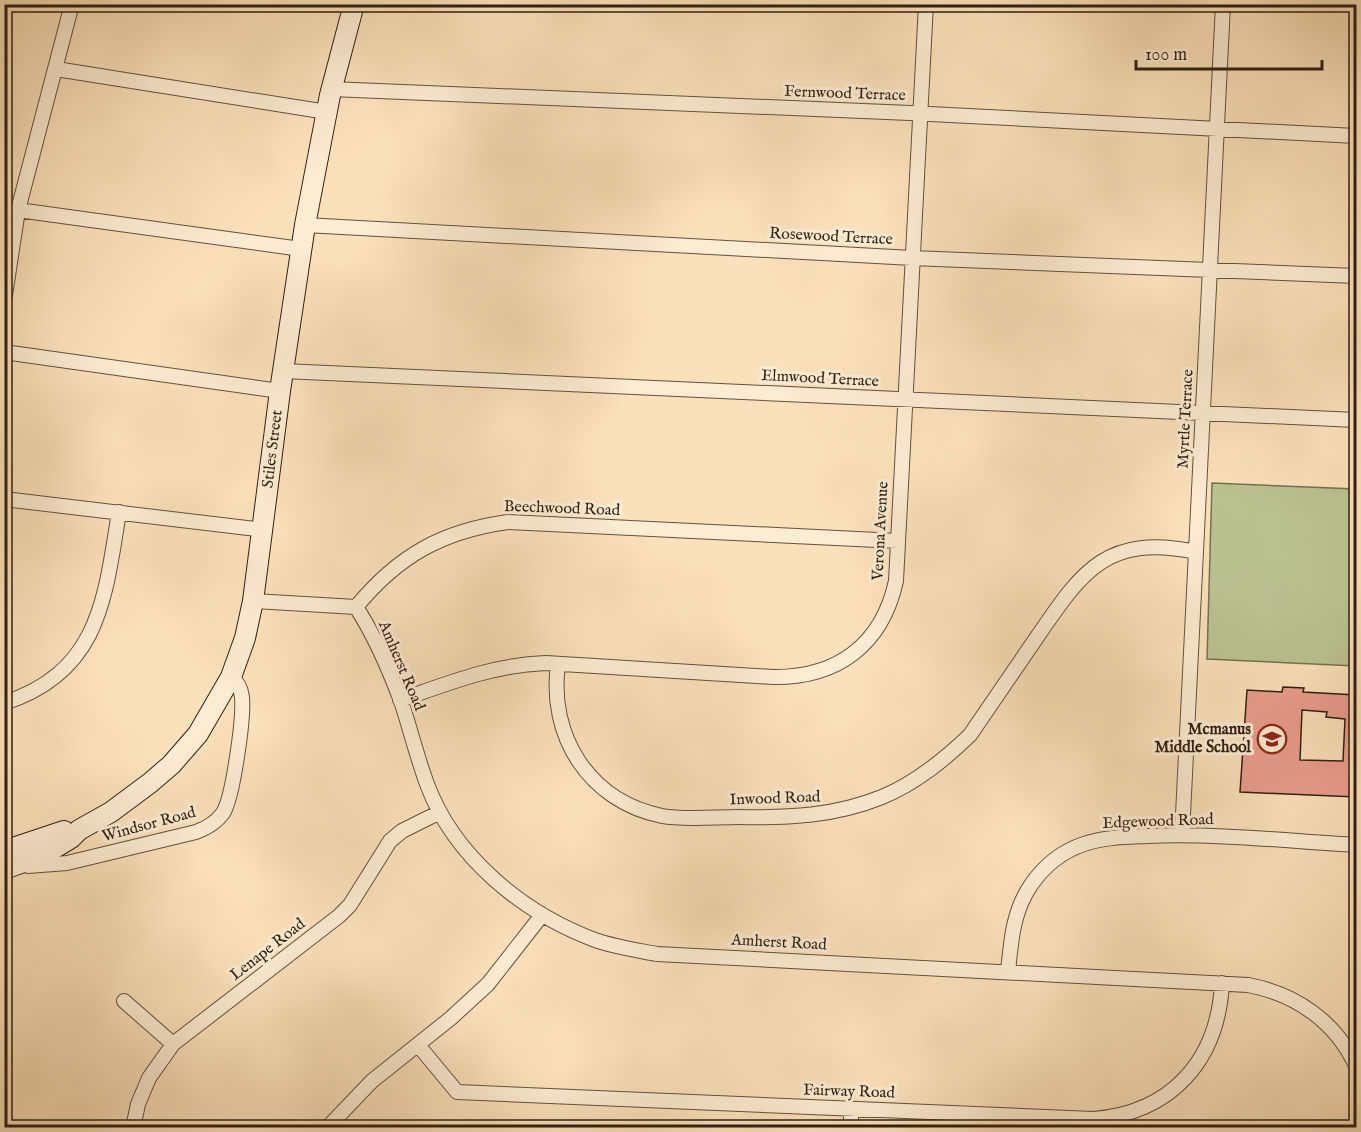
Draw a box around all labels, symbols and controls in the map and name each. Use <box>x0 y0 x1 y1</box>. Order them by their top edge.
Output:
scale bar <box>1136 33 1322 71</box>
text: 100 m <box>1145 44 1187 67</box>
street label: Fernwood Terrace <box>784 82 906 106</box>
street label: Rosewood Terrace <box>769 224 893 250</box>
street label: Elmwood Terrace <box>761 366 879 392</box>
street label: Myrtle Terrace <box>1173 369 1199 469</box>
street label: Stiles Street <box>258 408 288 489</box>
street label: Verona Avenue <box>868 481 894 582</box>
street label: Beechwood Road <box>504 497 621 521</box>
street label: Amherst Road <box>373 617 429 714</box>
place label: Mcmanus Middle School <box>1154 720 1252 758</box>
school or university icon: Mcmanus Middle School <box>1256 723 1288 755</box>
street label: Inwood Road <box>729 787 821 811</box>
street label: Windsor Road <box>100 803 199 847</box>
street label: Edgewood Road <box>1102 810 1215 834</box>
street label: Lenape Road <box>226 914 310 986</box>
street label: Amherst Road <box>730 930 828 956</box>
street label: Fairway Road <box>803 1080 896 1104</box>

